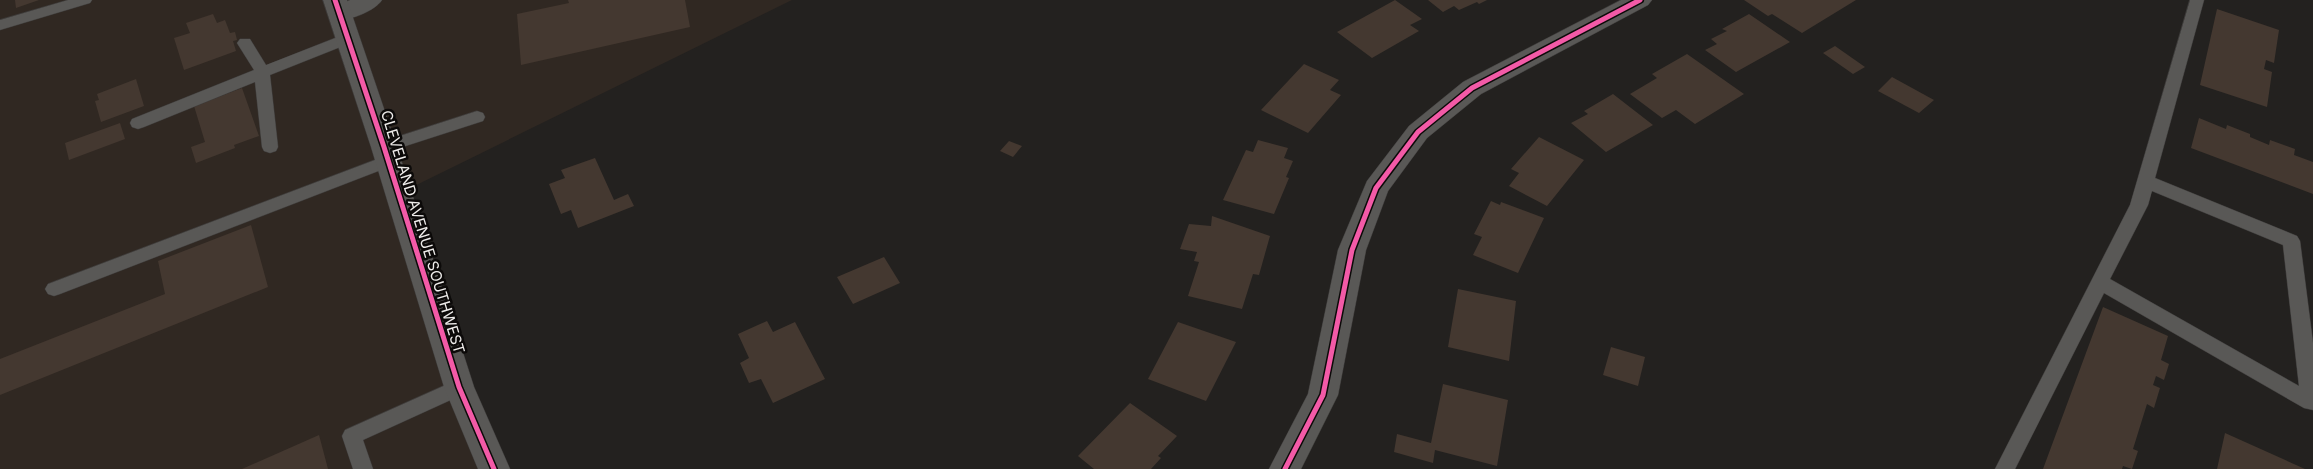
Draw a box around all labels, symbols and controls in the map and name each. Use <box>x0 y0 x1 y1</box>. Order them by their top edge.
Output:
street label: CLEVELAND AVENUE SOUTHWEST <box>377 108 469 356</box>

